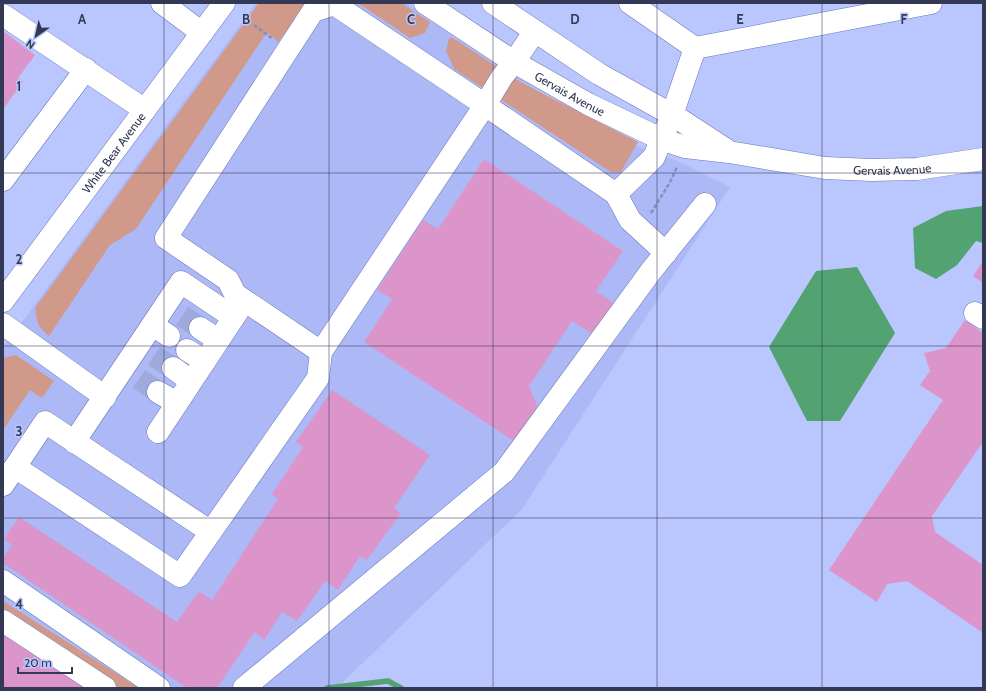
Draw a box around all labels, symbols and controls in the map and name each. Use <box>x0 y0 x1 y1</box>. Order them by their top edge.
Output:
text: A <box>78 11 87 27</box>
text: B <box>242 11 250 27</box>
text: C <box>407 11 415 27</box>
text: D <box>570 11 580 27</box>
text: E <box>736 11 744 27</box>
text: F <box>901 11 908 27</box>
north arrow <box>16 16 56 56</box>
text: N <box>23 36 38 52</box>
street label: Gervais Avenue <box>532 68 608 119</box>
text: 1 <box>17 78 21 94</box>
street label: White Bear Avenue <box>78 109 148 196</box>
street label: Gervais Avenue <box>853 159 932 178</box>
text: 2 <box>16 251 23 267</box>
text: 3 <box>15 423 23 439</box>
text: 4 <box>15 596 23 612</box>
scale bar <box>18 649 72 675</box>
text: 20 m <box>24 655 52 670</box>

